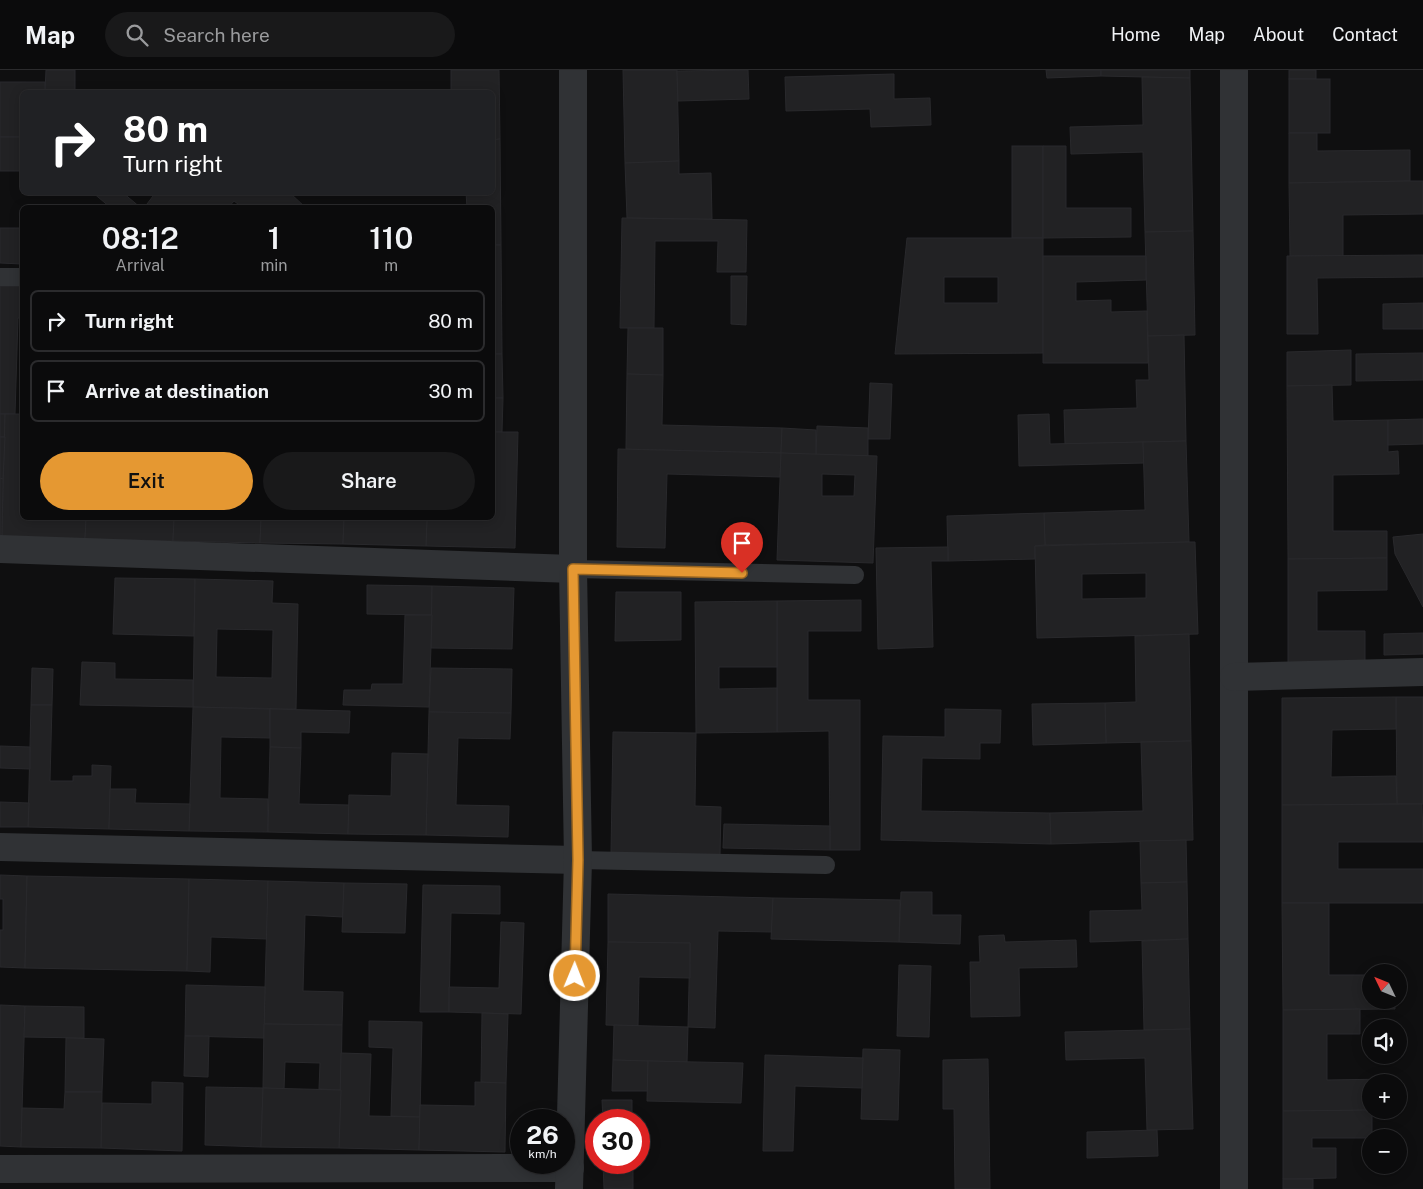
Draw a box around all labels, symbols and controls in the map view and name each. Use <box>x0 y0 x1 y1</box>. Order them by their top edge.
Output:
search box <box>105 12 455 57</box>
text: Map <box>25 21 75 49</box>
icon: search <box>123 21 151 49</box>
text: Search here <box>163 24 270 46</box>
text: Home <box>1111 24 1161 45</box>
text: Map <box>1189 24 1225 45</box>
text: About <box>1253 24 1304 45</box>
text: Contact <box>1332 24 1398 45</box>
text: 80 m <box>123 109 208 150</box>
icon: right <box>40 110 105 175</box>
text: Turn right <box>123 151 223 177</box>
text: 08:12 <box>102 220 179 256</box>
text: 1 <box>268 220 280 256</box>
text: 110 <box>369 220 413 256</box>
text: Arrival <box>116 256 165 275</box>
text: min <box>260 256 288 275</box>
text: m <box>384 256 398 275</box>
icon: right <box>42 307 70 335</box>
text: Turn right <box>85 310 174 332</box>
text: 80 m <box>428 310 473 332</box>
icon: arrive <box>42 377 70 405</box>
text: Arrive at destination <box>85 380 269 402</box>
text: 30 m <box>428 380 473 402</box>
button: Exit <box>40 452 253 510</box>
button: Share <box>263 452 475 510</box>
pin <box>721 522 763 573</box>
icon: arrive <box>728 529 756 557</box>
position arrow <box>548 949 600 1001</box>
north arrow <box>1362 964 1408 1009</box>
map controls <box>1362 964 1407 1174</box>
button: sound <box>1362 1019 1407 1064</box>
button: + <box>1362 1074 1407 1119</box>
speed limit sign: 30 <box>585 1109 650 1174</box>
text: 26 <box>526 1120 559 1150</box>
button: − <box>1362 1129 1407 1174</box>
text: km/h <box>528 1147 557 1161</box>

